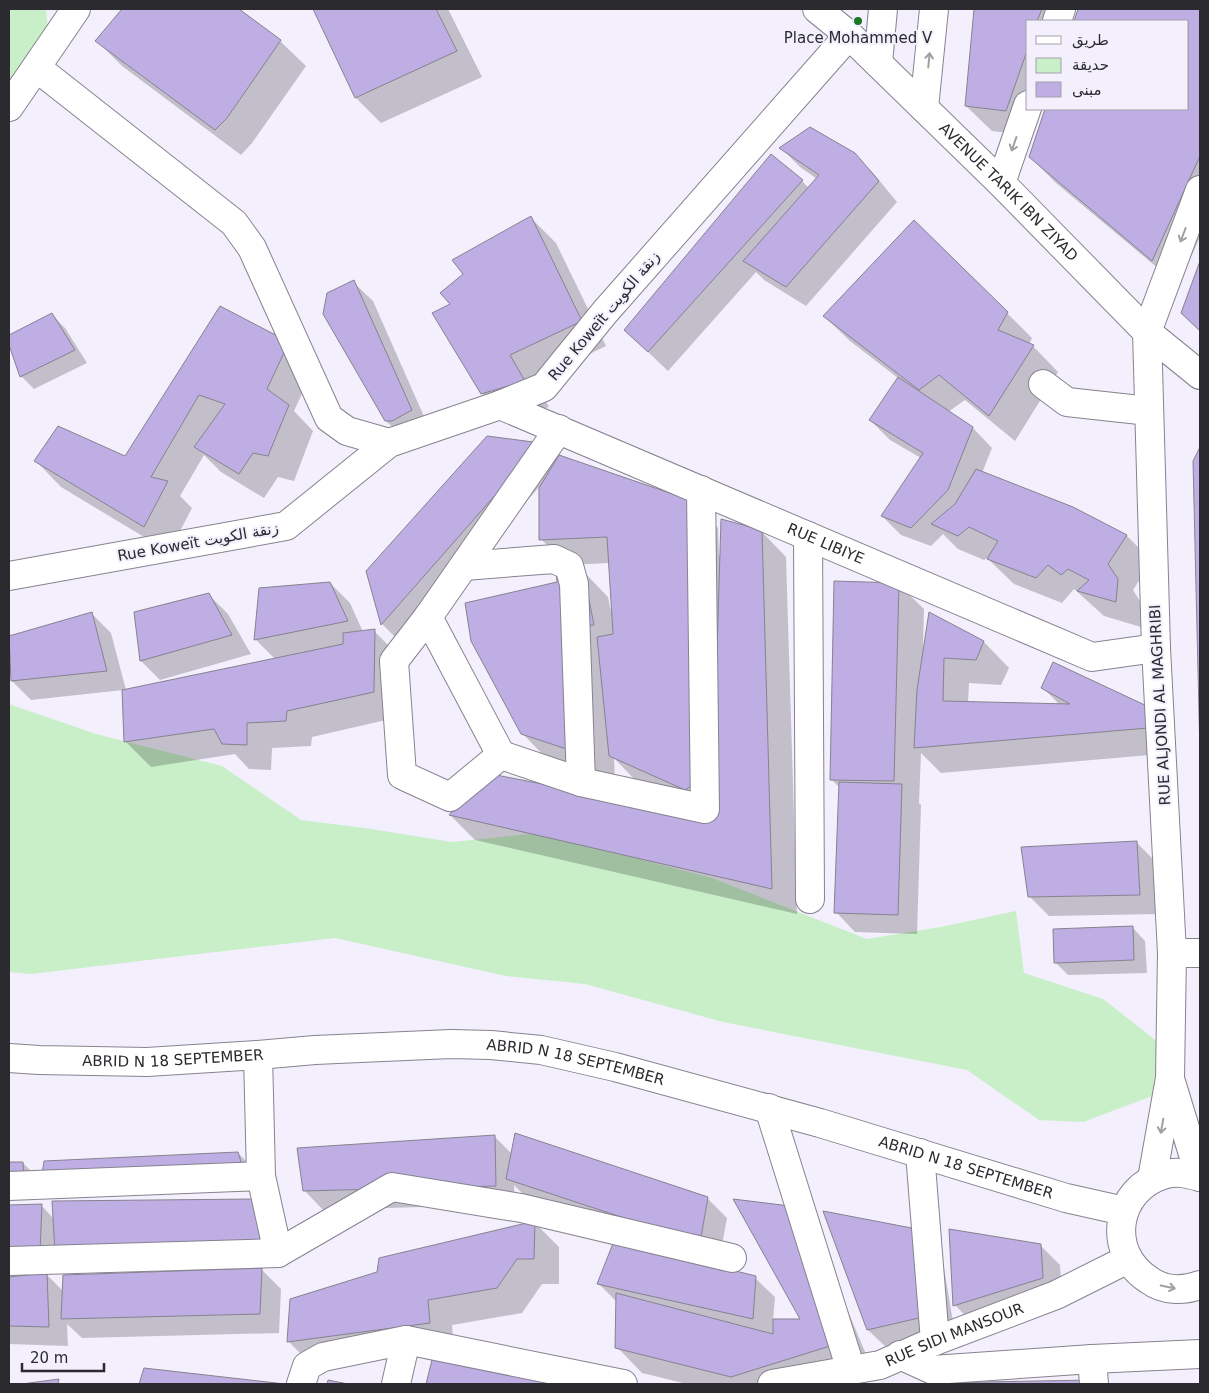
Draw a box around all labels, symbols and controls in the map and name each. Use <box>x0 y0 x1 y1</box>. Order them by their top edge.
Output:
marker: Place Mohammed V <box>852 15 864 27</box>
legend <box>1026 20 1189 110</box>
place label: Place Mohammed V <box>784 29 933 47</box>
text: طريق <box>1072 31 1109 49</box>
one-way arrow <box>924 52 934 68</box>
text: حديقة <box>1072 56 1109 74</box>
text: مبنى <box>1072 81 1102 99</box>
street label: AVENUE TARIK IBN ZIYAD <box>935 119 1082 265</box>
one-way arrow <box>1009 136 1018 151</box>
one-way arrow <box>1178 227 1187 243</box>
street label: Rue Koweït زنقة الكويت <box>545 248 663 384</box>
street label: Rue Koweït زنقة الكويت <box>116 519 280 565</box>
street label: RUE LIBIYE <box>785 519 867 568</box>
street label: RUE ALJONDI AL MAGHRIBI <box>1146 604 1174 806</box>
street label: ABRID N 18 SEPTEMBER <box>486 1036 667 1089</box>
street label: ABRID N 18 SEPTEMBER <box>82 1046 264 1071</box>
one-way arrow <box>1156 1118 1166 1134</box>
street label: ABRID N 18 SEPTEMBER <box>877 1132 1055 1203</box>
one-way arrow <box>1160 1283 1176 1293</box>
street label: RUE SIDI MANSOUR <box>882 1299 1026 1371</box>
scale bar <box>22 1340 105 1372</box>
text: 20 m <box>30 1349 68 1367</box>

